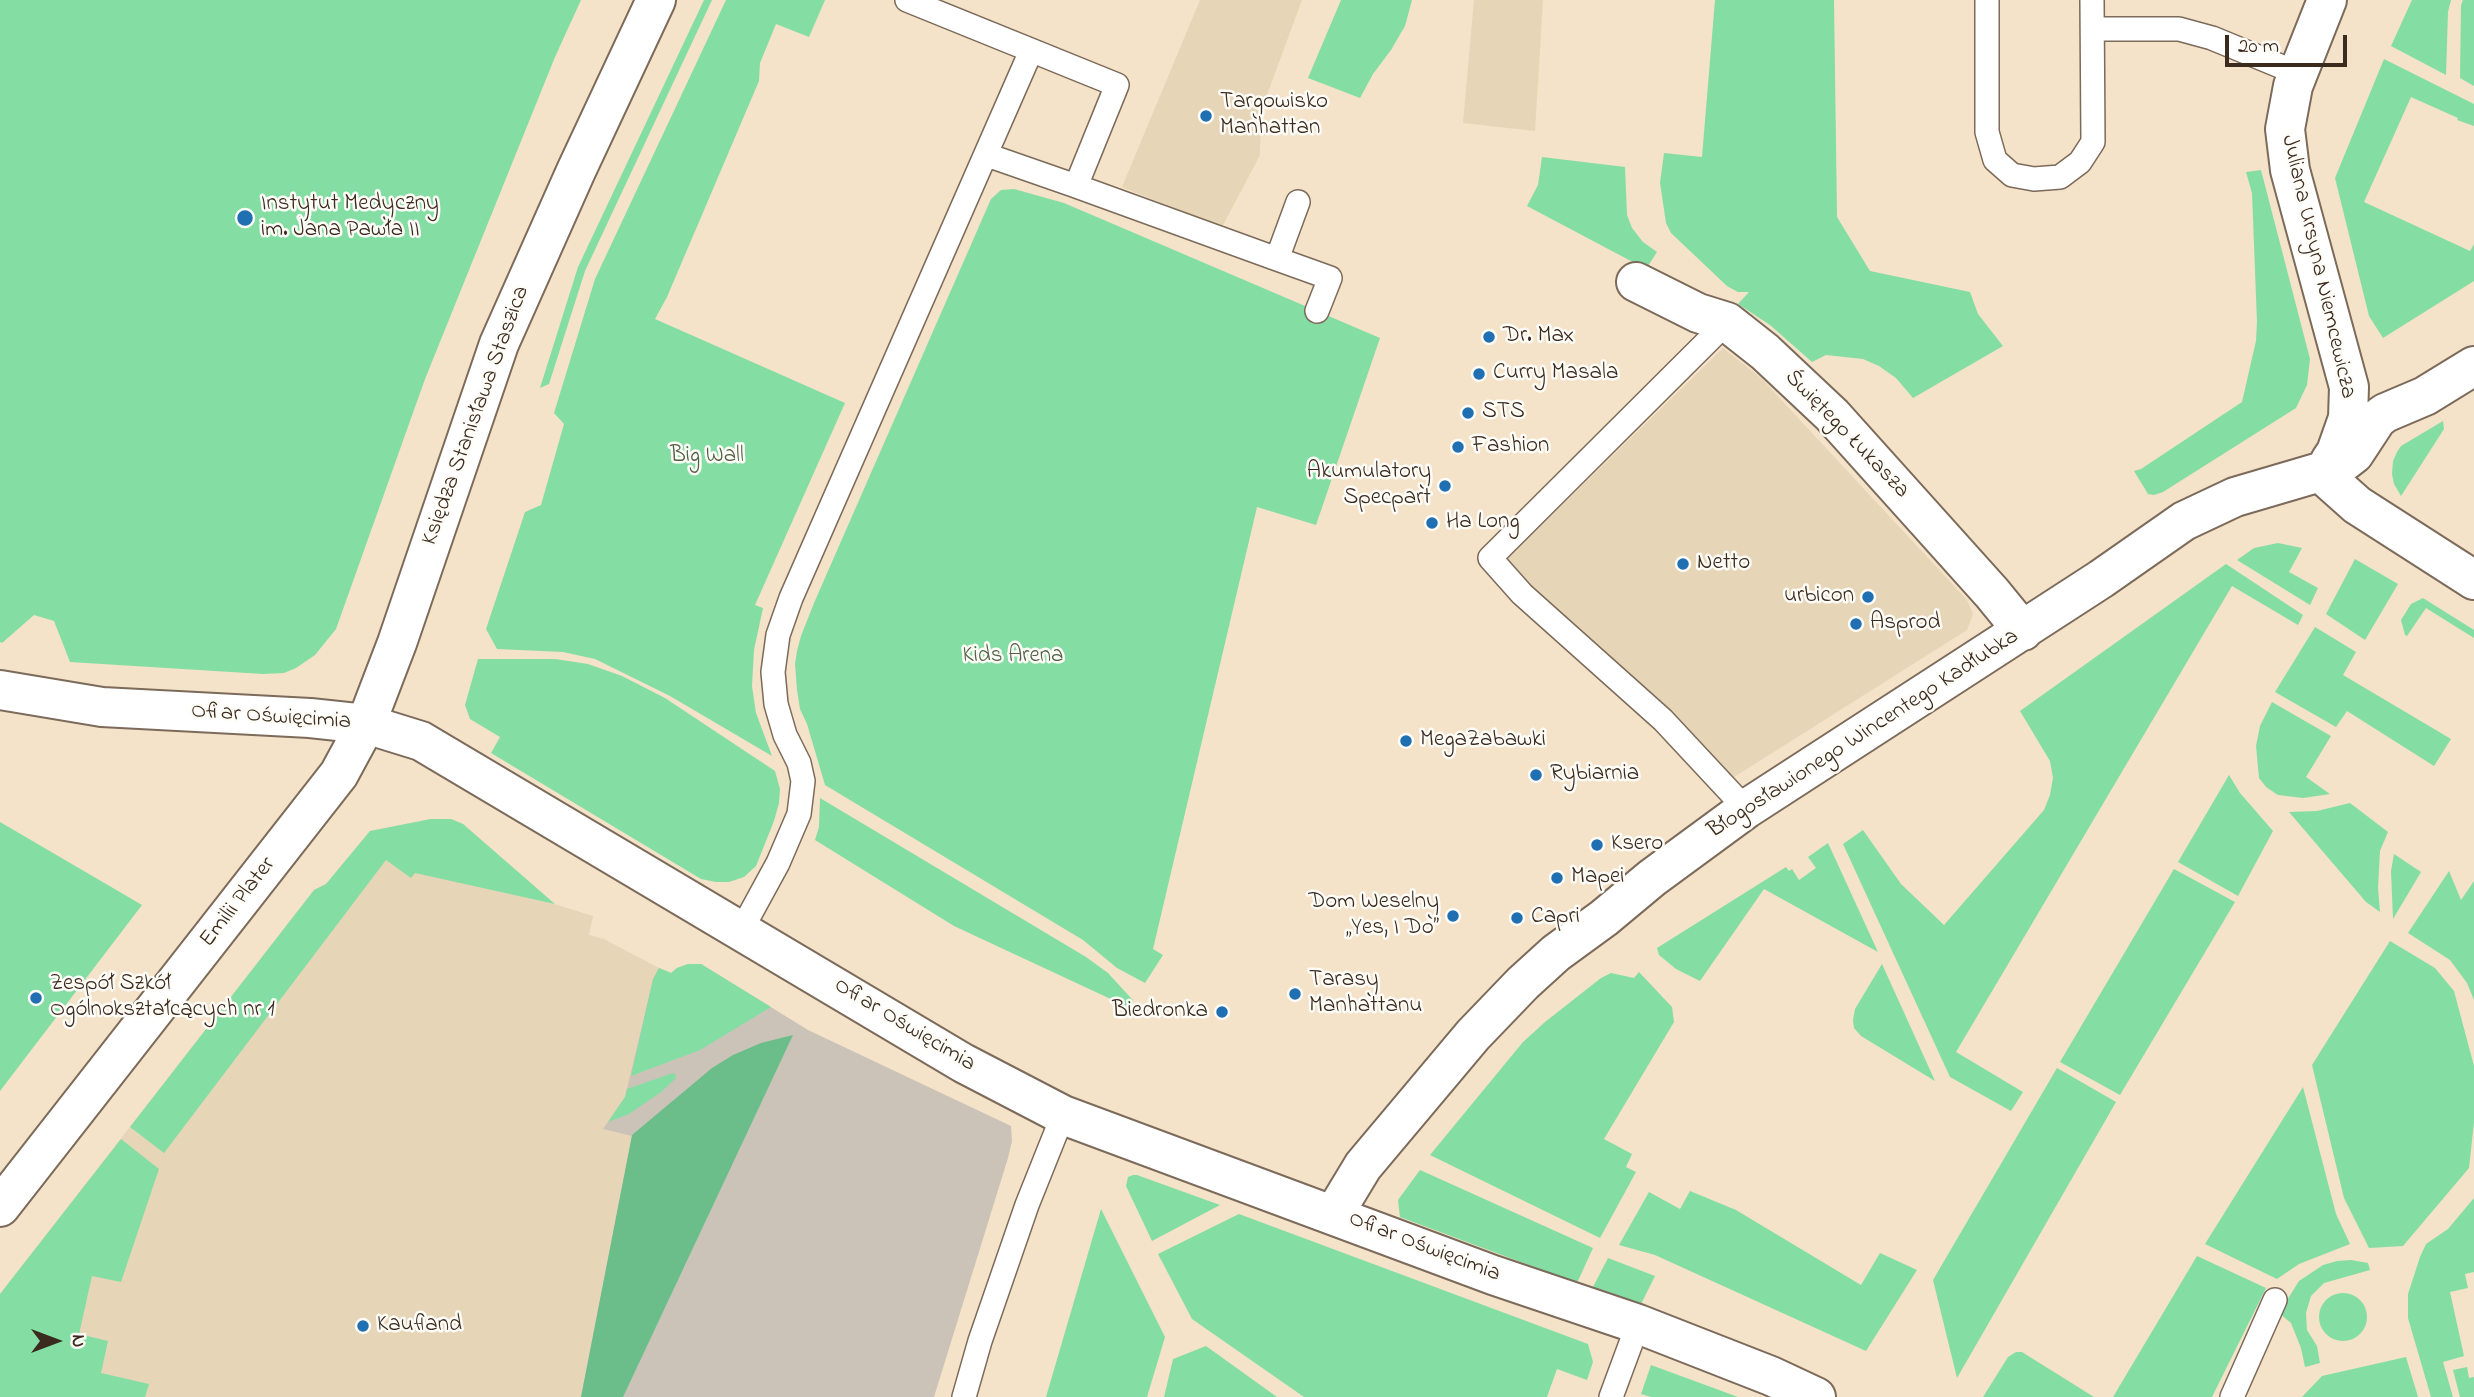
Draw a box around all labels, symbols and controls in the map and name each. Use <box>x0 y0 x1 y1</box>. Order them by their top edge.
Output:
scale bar <box>2229 21 2352 65</box>
text: 20 m <box>2238 32 2279 62</box>
place label: Targowisko Manhattan <box>1220 89 1328 143</box>
marker: Targowisko Manhattan <box>1198 108 1214 124</box>
street label: Juliana Ursyna Niemcewicza <box>2273 132 2361 402</box>
place label: Instytut Medyczny im. Jana Pawła II <box>261 191 439 245</box>
marker: Instytut Medyczny im. Jana Pawła II <box>235 208 255 228</box>
street label: Księdza Stanisława Staszica <box>417 283 537 549</box>
place label: Dr. Max <box>1503 323 1574 351</box>
marker: Dr. Max <box>1481 329 1497 345</box>
place label: Curry Masala <box>1493 360 1618 388</box>
street label: Świętego Łukasza <box>1778 365 1914 505</box>
marker: Curry Masala <box>1471 366 1487 382</box>
place label: STS <box>1482 399 1525 427</box>
marker: STS <box>1460 405 1476 421</box>
place label: Fashion <box>1472 433 1549 461</box>
marker: Fashion <box>1450 439 1466 455</box>
park label: Big Wall <box>670 443 744 471</box>
place label: Akumulatory Specpart <box>1307 459 1431 513</box>
marker: Akumulatory Specpart <box>1437 478 1453 494</box>
place label: Ha Long <box>1446 509 1520 537</box>
marker: Ha Long <box>1424 515 1440 531</box>
place label: Netto <box>1697 550 1750 578</box>
marker: Netto <box>1675 556 1691 572</box>
place label: urbicon <box>1784 583 1854 611</box>
marker: urbicon <box>1860 589 1876 605</box>
place label: Asprod <box>1870 610 1940 638</box>
marker: Asprod <box>1848 616 1864 632</box>
street label: Błogosławionego Wincentego Kadłubka <box>1703 624 2025 846</box>
park label: Kids Arena <box>962 643 1064 671</box>
street label: Ofiar Oświęcimia <box>190 699 352 737</box>
place label: MegaZabawki <box>1420 727 1546 755</box>
marker: MegaZabawki <box>1398 733 1414 749</box>
place label: Rybiarnia <box>1550 761 1639 789</box>
marker: Rybiarnia <box>1528 767 1544 783</box>
place label: Ksero <box>1611 831 1663 859</box>
marker: Ksero <box>1589 837 1605 853</box>
street label: Emilii Plater <box>195 852 283 954</box>
place label: Mapei <box>1571 864 1624 892</box>
marker: Mapei <box>1549 870 1565 886</box>
place label: Dom Weselny „Yes, I Do” <box>1308 889 1439 943</box>
place label: Capri <box>1531 904 1580 932</box>
marker: Dom Weselny „Yes, I Do” <box>1445 908 1461 924</box>
marker: Capri <box>1509 910 1525 926</box>
place label: Tarasy Manhattanu <box>1309 967 1422 1021</box>
place label: Zespół Szkół Ogólnokształcących nr 1 <box>50 971 275 1025</box>
street label: Ofiar Oświęcimia <box>828 973 980 1079</box>
marker: Tarasy Manhattanu <box>1287 986 1303 1002</box>
marker: Zespół Szkół Ogólnokształcących nr 1 <box>28 990 44 1006</box>
place label: Biedronka <box>1112 998 1208 1026</box>
marker: Biedronka <box>1214 1004 1230 1020</box>
street label: Ofiar Oświęcimia <box>1344 1206 1504 1290</box>
north arrow <box>21 1306 91 1376</box>
place label: Kaufland <box>377 1312 462 1340</box>
marker: Kaufland <box>355 1318 371 1334</box>
text: N <box>64 1335 91 1347</box>

